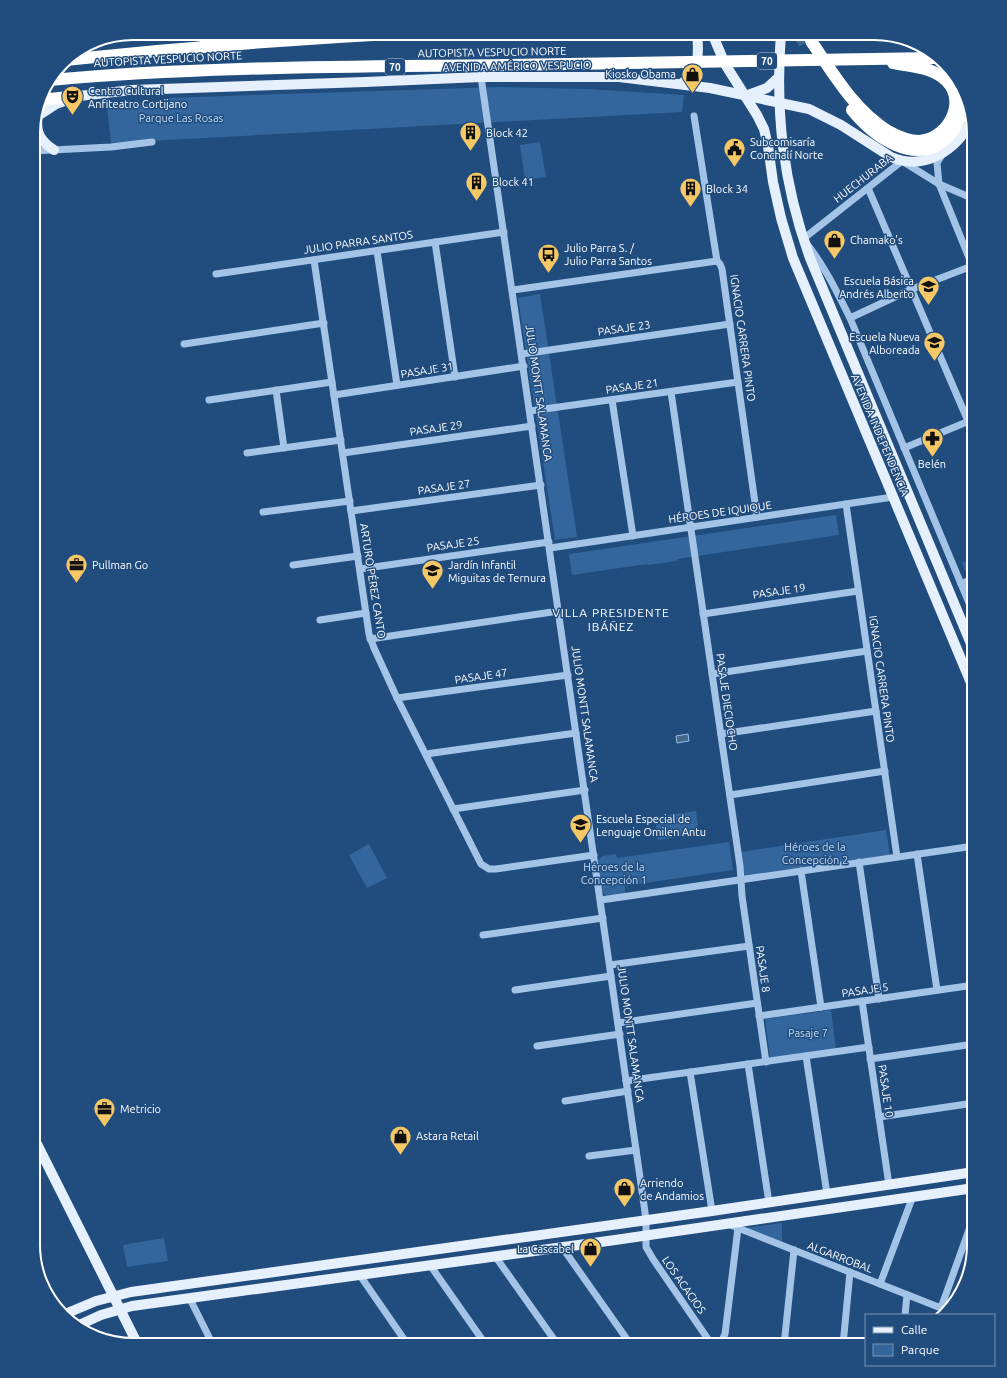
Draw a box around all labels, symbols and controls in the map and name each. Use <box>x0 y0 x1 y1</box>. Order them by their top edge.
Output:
street label: AUTOPISTA VESPUCIO NORTE <box>418 45 566 59</box>
street label: AUTOPISTA VESPUCIO NORTE <box>93 49 243 69</box>
road number: 70 <box>757 53 777 69</box>
street label: AVENIDA AMÉRICO VESPUCIO <box>442 58 592 73</box>
road number: 70 <box>385 59 405 75</box>
shop icon: Kiosko Obama <box>679 61 705 94</box>
place label: Kiosko Obama <box>605 68 676 80</box>
theatre icon: Centro Cultural Anfiteatro Cortijano <box>60 84 86 117</box>
place label: Centro Cultural Anfiteatro Cortijano <box>88 85 187 110</box>
park label: Parque Las Rosas <box>139 112 224 124</box>
building icon: Block 42 <box>457 120 483 153</box>
place label: Block 42 <box>486 127 528 139</box>
public building icon: Subcomisaría Conchalí Norte <box>722 135 748 168</box>
place label: Subcomisaría Conchalí Norte <box>750 136 823 161</box>
street label: HUECHURABA <box>831 151 896 205</box>
building icon: Block 41 <box>464 169 490 202</box>
place label: Block 41 <box>492 176 534 188</box>
building icon: Block 34 <box>678 176 704 209</box>
place label: Block 34 <box>706 183 748 195</box>
shop icon: Chamako's <box>821 227 847 260</box>
street label: JULIO PARRA SANTOS <box>303 228 414 256</box>
place label: Chamako's <box>850 234 903 246</box>
bus stop icon: Julio Parra S. / Julio Parra Santos <box>536 241 562 274</box>
place label: Julio Parra S. / Julio Parra Santos <box>564 242 652 267</box>
street label: IGNACIO CARRERA PINTO <box>728 274 758 402</box>
school or university icon: Escuela Básica Andrés Alberto <box>916 274 942 307</box>
place label: Escuela Básica Andrés Alberto <box>839 275 914 300</box>
street label: PASAJE 23 <box>597 318 651 338</box>
street label: JULIO MONTT SALAMANCA <box>523 324 555 463</box>
school or university icon: Escuela Nueva Alboreada <box>922 330 948 363</box>
place label: Escuela Nueva Alboreada <box>849 331 920 356</box>
street label: PASAJE 31 <box>400 360 454 380</box>
street label: AVENIDA INDEPENDENCIA <box>849 372 912 499</box>
street label: PASAJE 21 <box>605 376 659 396</box>
street label: PASAJE 29 <box>409 418 463 438</box>
pharmacy icon: Belén <box>919 425 945 458</box>
place label: Belén <box>918 458 946 470</box>
street label: PASAJE 27 <box>417 477 471 497</box>
street label: HÉROES DE IQUIQUE <box>668 498 772 525</box>
street label: ARTURO PÉREZ CANTO <box>358 522 389 639</box>
street label: PASAJE 25 <box>426 534 480 554</box>
office icon: Pullman Go <box>64 552 90 585</box>
school or university icon: Jardín Infantil Miguitas de Ternura <box>420 558 446 591</box>
place label: Pullman Go <box>92 559 148 571</box>
place label: Jardín Infantil Miguitas de Ternura <box>448 559 546 584</box>
street label: PASAJE 19 <box>752 581 806 601</box>
district label: VILLA PRESIDENTE IBÁÑEZ <box>552 606 670 633</box>
street label: IGNACIO CARRERA PINTO <box>867 615 897 743</box>
street label: JULIO MONTT SALAMANCA <box>569 645 601 784</box>
street label: PASAJE DIECIOCHO <box>714 652 740 752</box>
street label: PASAJE 47 <box>454 666 508 686</box>
school or university icon: Escuela Especial de Lenguaje Omilen Antu <box>567 812 593 845</box>
place label: Escuela Especial de Lenguaje Omilen Antu <box>596 813 706 838</box>
park label: Héroes de la Concepción 2 <box>782 841 848 866</box>
park label: Héroes de la Concepción 1 <box>581 861 647 886</box>
street label: PASAJE 8 <box>754 945 772 993</box>
street label: JULIO MONTT SALAMANCA <box>615 965 647 1104</box>
street label: PASAJE 5 <box>841 981 889 999</box>
park label: Pasaje 7 <box>788 1027 828 1039</box>
street label: PASAJE 10 <box>876 1064 896 1118</box>
office icon: Metricio <box>91 1096 117 1129</box>
place label: Metricio <box>120 1103 161 1115</box>
shop icon: Astara Retail <box>387 1123 413 1156</box>
place label: Astara Retail <box>416 1130 479 1142</box>
shop icon: Arriendo de Andamios <box>612 1176 638 1209</box>
place label: Arriendo de Andamios <box>640 1177 704 1202</box>
shop icon: La Cascabel <box>577 1236 603 1269</box>
street label: ALGARROBAL <box>806 1239 875 1275</box>
place label: La Cascabel <box>517 1243 574 1255</box>
street label: LOS ACACIOS <box>660 1254 708 1316</box>
legend <box>865 1314 995 1366</box>
text: Calle <box>901 1323 927 1336</box>
text: Parque <box>901 1343 939 1356</box>

